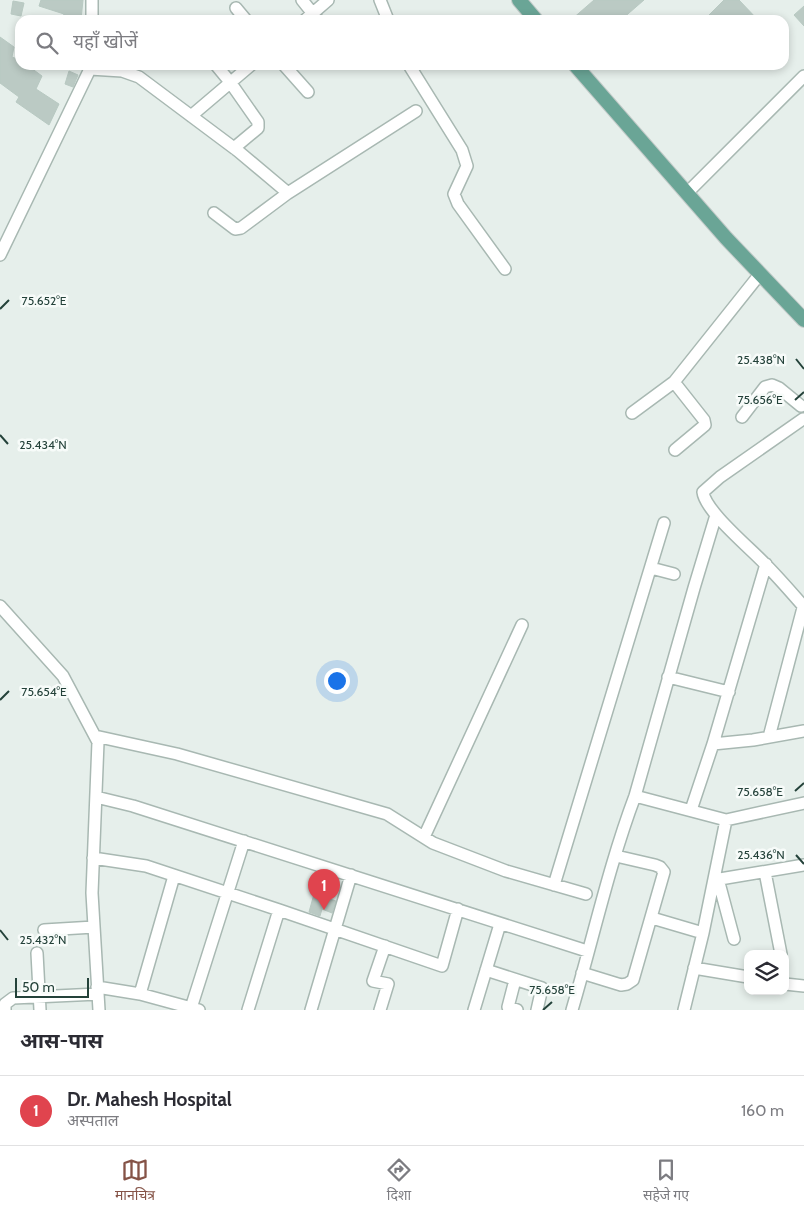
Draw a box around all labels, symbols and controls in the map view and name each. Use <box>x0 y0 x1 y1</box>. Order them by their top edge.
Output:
search box <box>15 15 789 70</box>
icon: search <box>33 29 61 57</box>
text: यहाँ खोजें <box>73 30 138 53</box>
text: 75.652°E <box>22 293 67 308</box>
text: 25.438°N <box>737 352 785 367</box>
text: 75.656°E <box>737 392 783 407</box>
text: 25.434°N <box>19 437 67 452</box>
your location <box>324 668 350 694</box>
text: 75.654°E <box>21 684 67 699</box>
text: 75.658°E <box>737 784 783 799</box>
text: 25.436°N <box>737 847 785 862</box>
pin: 1 <box>308 869 340 910</box>
text: 25.432°N <box>20 932 66 947</box>
map controls <box>744 950 789 995</box>
button: layers <box>744 950 789 995</box>
scale bar <box>15 975 89 998</box>
text: 50 m <box>22 978 55 996</box>
text: 75.658°E <box>529 982 575 997</box>
text: आस-पास <box>20 1028 103 1053</box>
text: Dr. Mahesh Hospital <box>67 1088 232 1111</box>
text: 1 <box>33 1101 39 1120</box>
text: 160 m <box>741 1101 784 1120</box>
text: अस्पताल <box>67 1111 119 1130</box>
tab: मानचित्र <box>115 1156 155 1206</box>
tab: दिशा <box>385 1156 413 1206</box>
tab: सहेजे गए <box>643 1156 689 1206</box>

